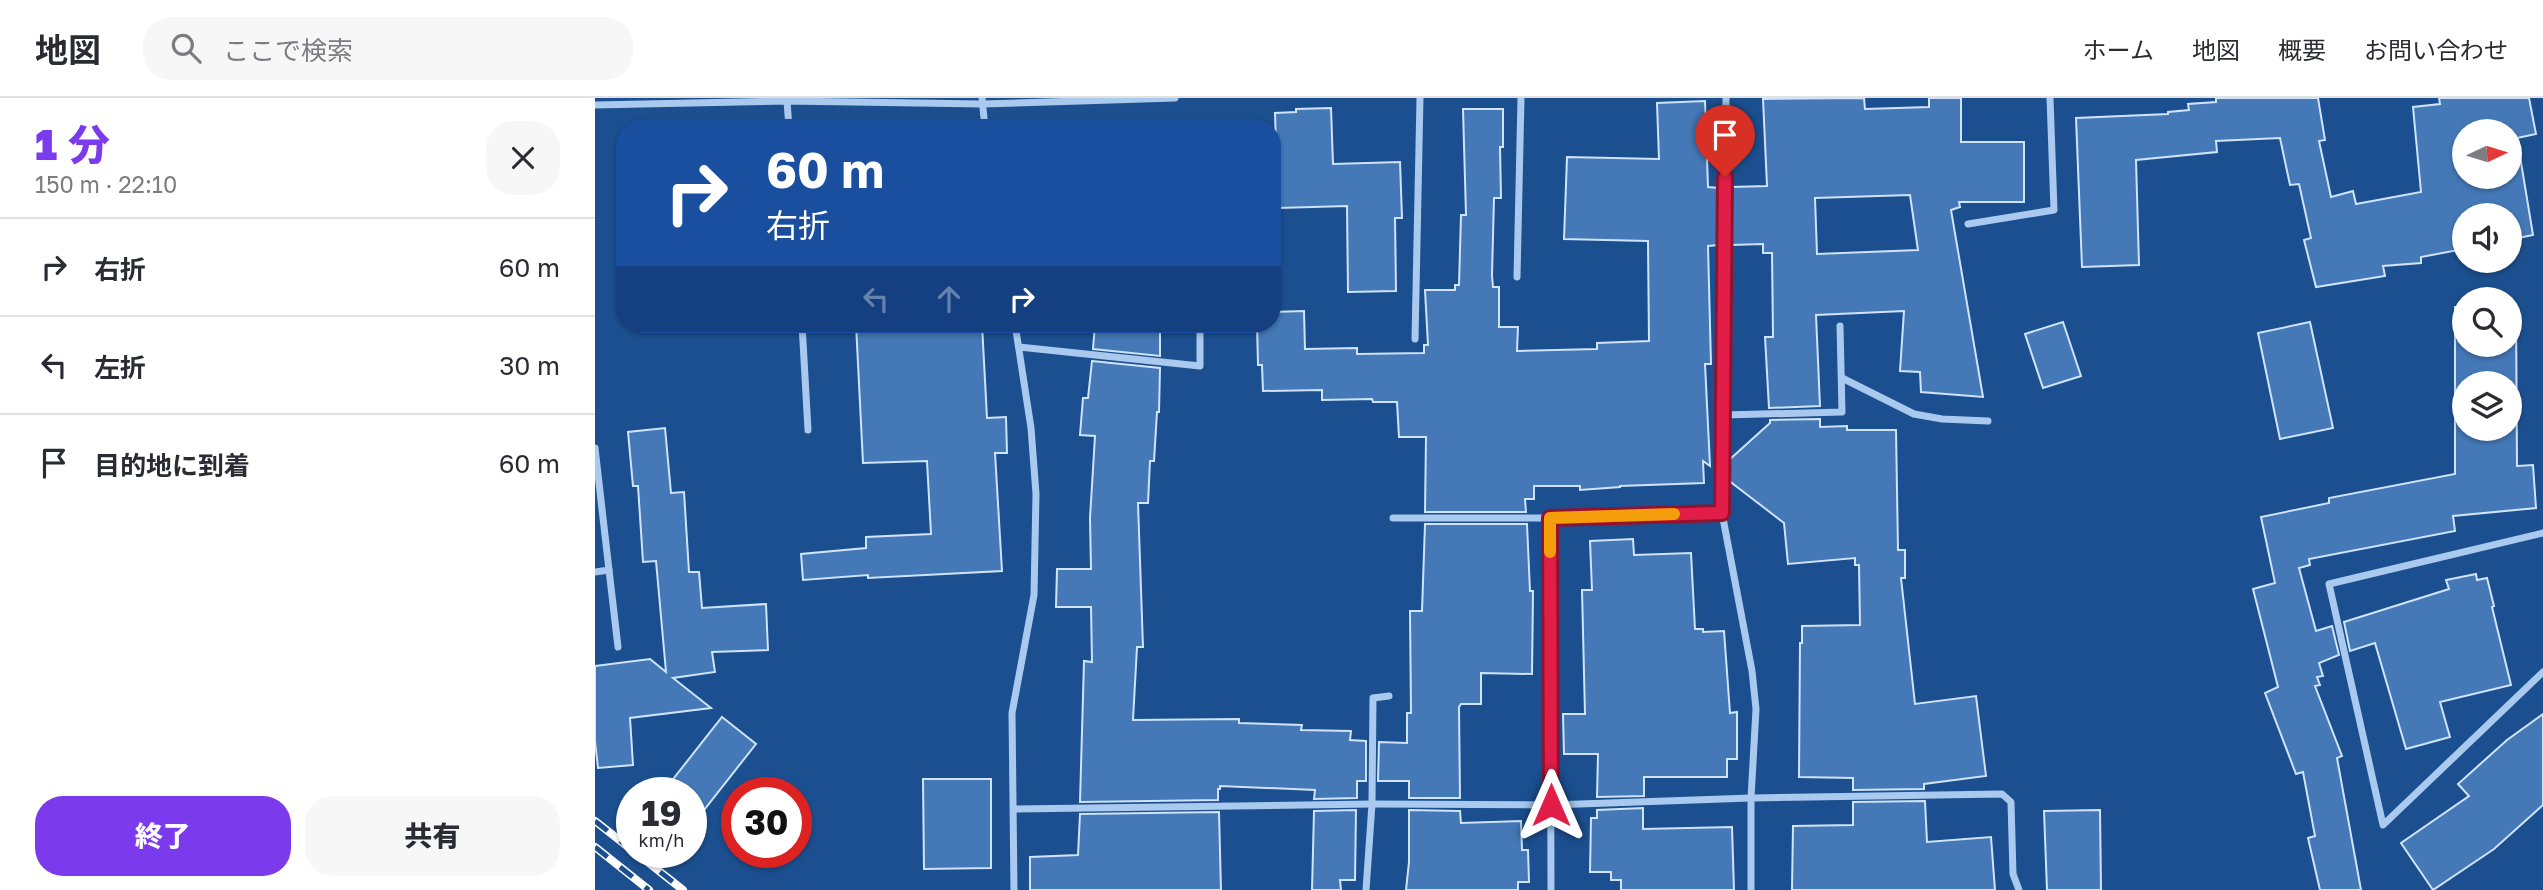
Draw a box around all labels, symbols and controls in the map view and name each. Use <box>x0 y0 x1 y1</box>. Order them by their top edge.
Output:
search box <box>143 17 633 80</box>
icon: search <box>167 29 205 67</box>
text: 地図 <box>35 30 101 69</box>
text: ここで検索 <box>223 35 353 66</box>
text: ホーム <box>2083 35 2154 64</box>
text: 地図 <box>2192 35 2240 64</box>
text: 概要 <box>2278 35 2326 64</box>
text: お問い合わせ <box>2364 35 2508 64</box>
pin <box>1695 105 1755 177</box>
icon: arrive <box>1706 116 1744 154</box>
text: 1 分 <box>35 119 110 169</box>
north arrow <box>2452 119 2522 189</box>
map controls <box>2452 119 2522 441</box>
button: close <box>486 121 560 195</box>
text: 60 m <box>766 140 884 199</box>
icon: right <box>651 147 742 238</box>
text: 150 m · 22:10 <box>35 170 177 198</box>
button: sound <box>2452 203 2522 273</box>
text: 右折 <box>766 206 830 244</box>
icon: right <box>35 248 73 286</box>
text: 60 m <box>499 252 560 283</box>
text: 右折 <box>94 254 146 285</box>
icon: left <box>857 280 895 318</box>
icon: ahead <box>930 280 968 318</box>
icon: right <box>1003 280 1041 318</box>
button: search <box>2452 287 2522 357</box>
icon: left <box>35 346 73 384</box>
text: 30 m <box>499 350 560 381</box>
text: 左折 <box>94 352 146 383</box>
button: layers <box>2452 371 2522 441</box>
icon: arrive <box>35 444 73 482</box>
text: 60 m <box>499 448 560 479</box>
text: 目的地に到着 <box>94 450 250 481</box>
position arrow <box>1514 768 1588 842</box>
speed limit sign: 30 <box>721 777 812 868</box>
text: 19 <box>641 792 682 834</box>
button: 終了 <box>35 796 291 876</box>
button: 共有 <box>305 796 560 876</box>
text: km/h <box>639 829 684 851</box>

